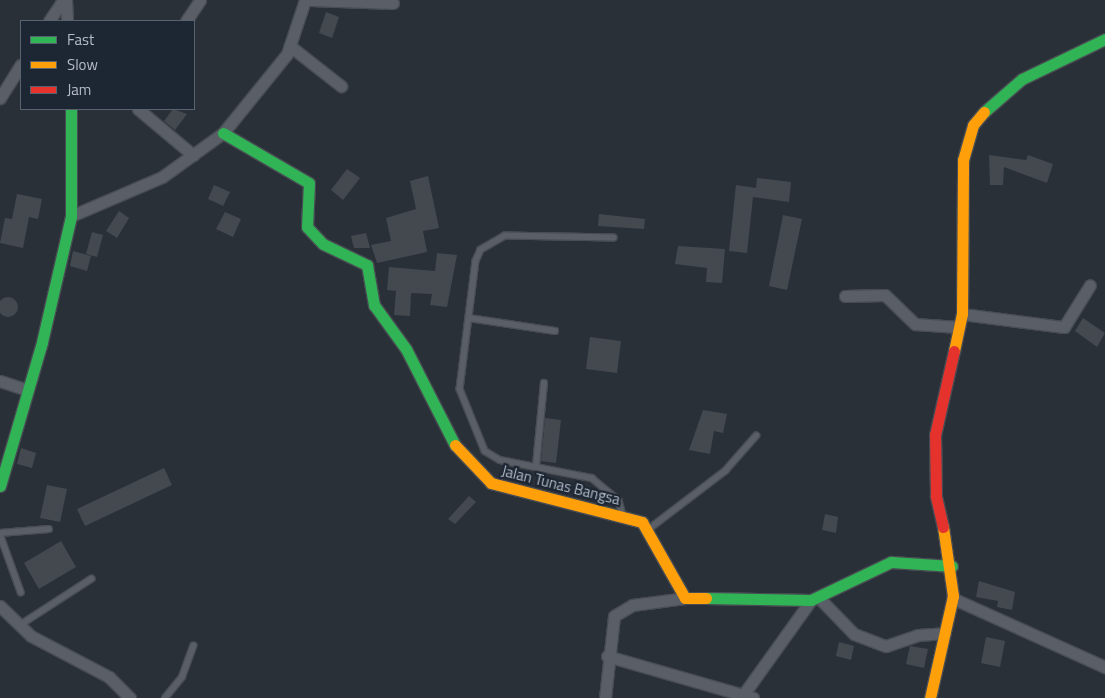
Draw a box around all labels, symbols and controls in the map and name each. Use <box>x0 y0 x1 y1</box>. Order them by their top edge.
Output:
legend <box>20 20 195 110</box>
text: Fast <box>67 28 94 51</box>
text: Slow <box>67 53 98 76</box>
text: Jam <box>67 78 91 101</box>
street label: Jalan Tunas Bangsa <box>500 462 622 508</box>

